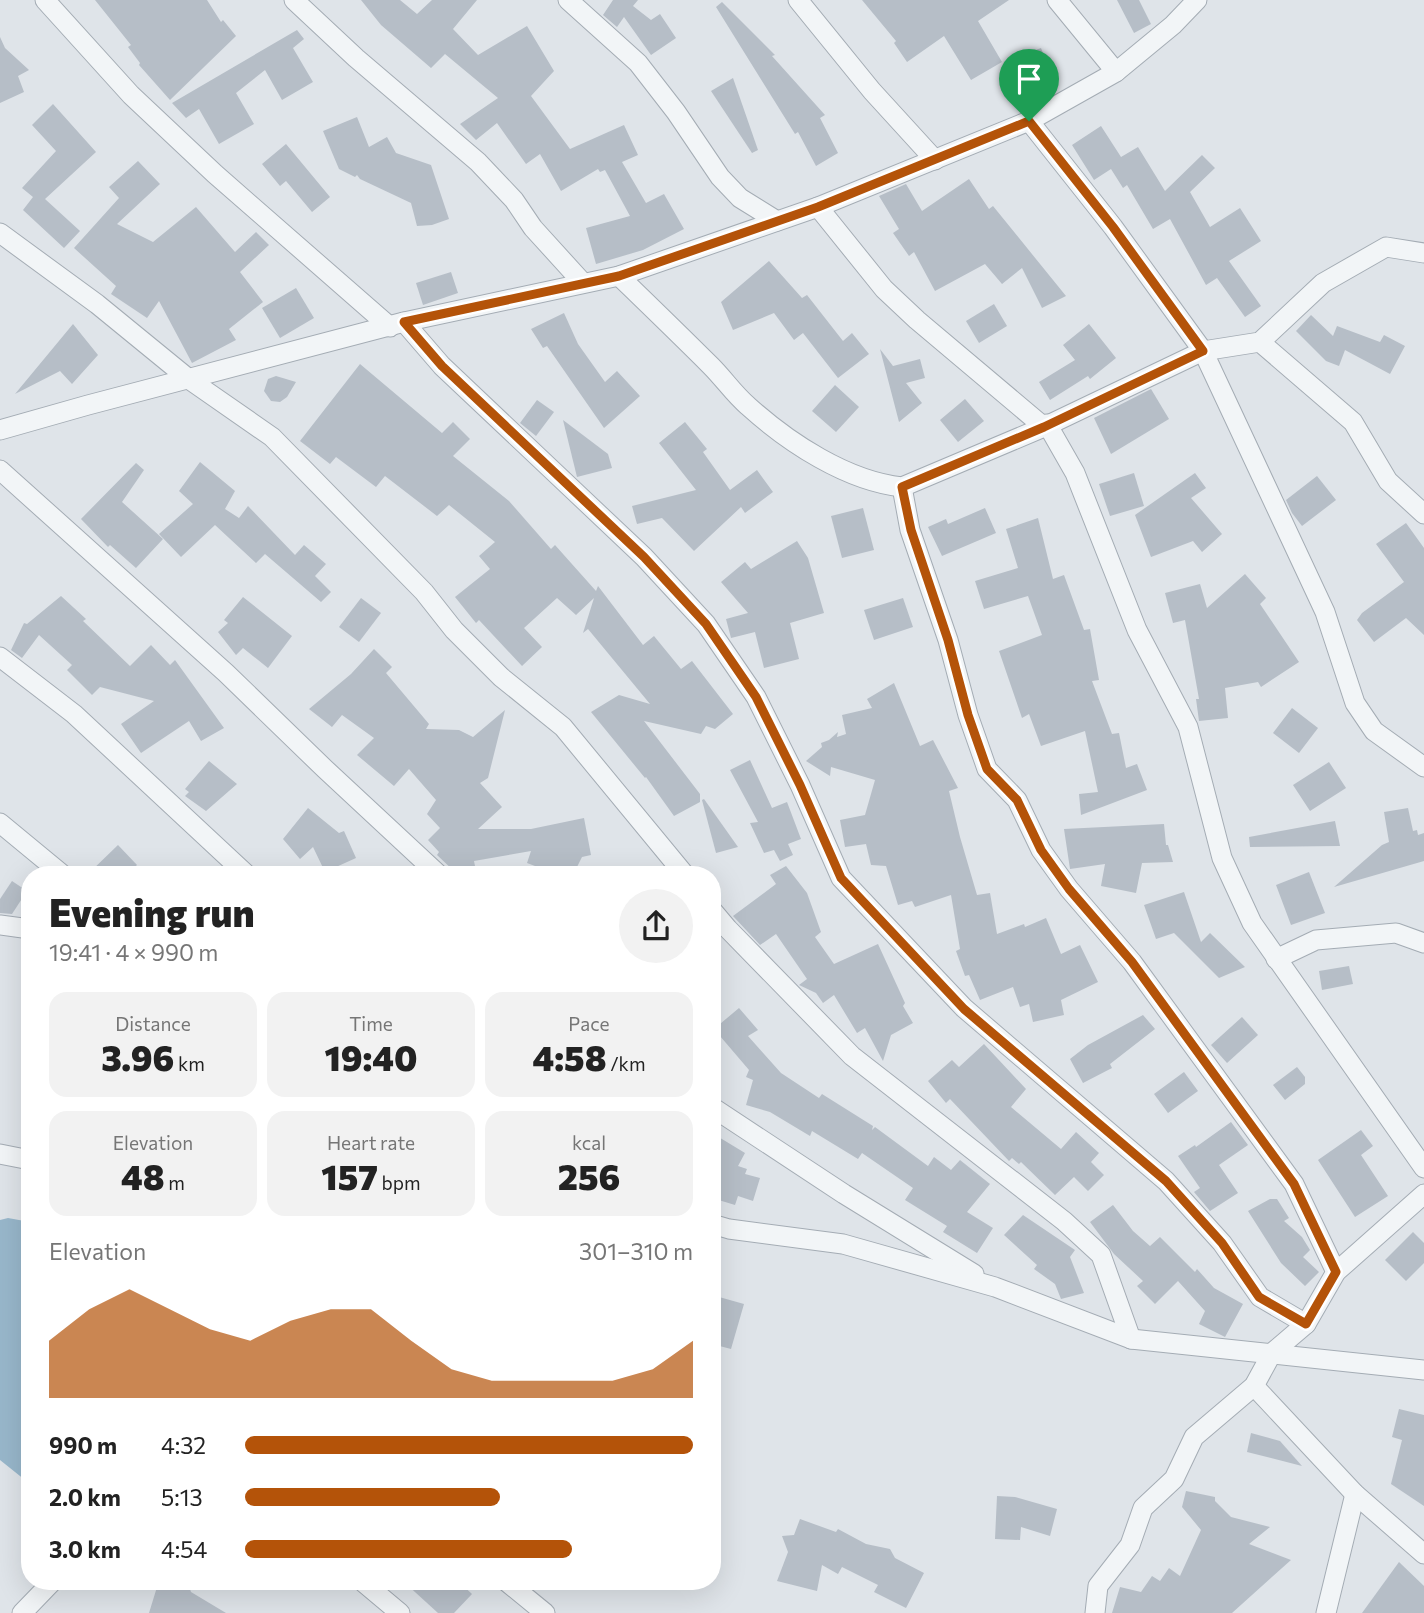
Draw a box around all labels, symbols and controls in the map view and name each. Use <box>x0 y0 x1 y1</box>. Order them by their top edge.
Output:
pin <box>999 49 1059 121</box>
icon: arrive <box>1010 60 1048 98</box>
text: Evening run <box>49 888 255 935</box>
button: share <box>619 889 693 963</box>
text: 19:41 · 4 × 990 m <box>49 938 218 966</box>
text: Distance <box>115 1012 191 1035</box>
text: Time <box>349 1012 393 1035</box>
text: Pace <box>568 1012 610 1035</box>
text: 3.96 <box>101 1035 174 1078</box>
text: 19:40 <box>324 1035 418 1078</box>
text: 4:58 <box>533 1035 607 1078</box>
text: km <box>174 1052 205 1075</box>
text: /km <box>607 1052 646 1075</box>
text: Elevation <box>113 1131 193 1154</box>
text: Heart rate <box>327 1131 415 1154</box>
text: kcal <box>572 1131 606 1154</box>
text: 48 <box>121 1154 165 1197</box>
text: 157 <box>321 1154 378 1197</box>
text: 256 <box>558 1154 620 1197</box>
text: m <box>165 1171 185 1194</box>
text: bpm <box>378 1171 421 1194</box>
text: Elevation <box>49 1237 146 1265</box>
text: 301–310 m <box>579 1237 693 1265</box>
text: 990 m <box>49 1431 117 1459</box>
text: 4:32 <box>161 1431 206 1459</box>
text: 2.0 km <box>49 1483 121 1511</box>
text: 5:13 <box>161 1483 203 1511</box>
text: 3.0 km <box>49 1535 121 1563</box>
text: 4:54 <box>161 1535 207 1563</box>

